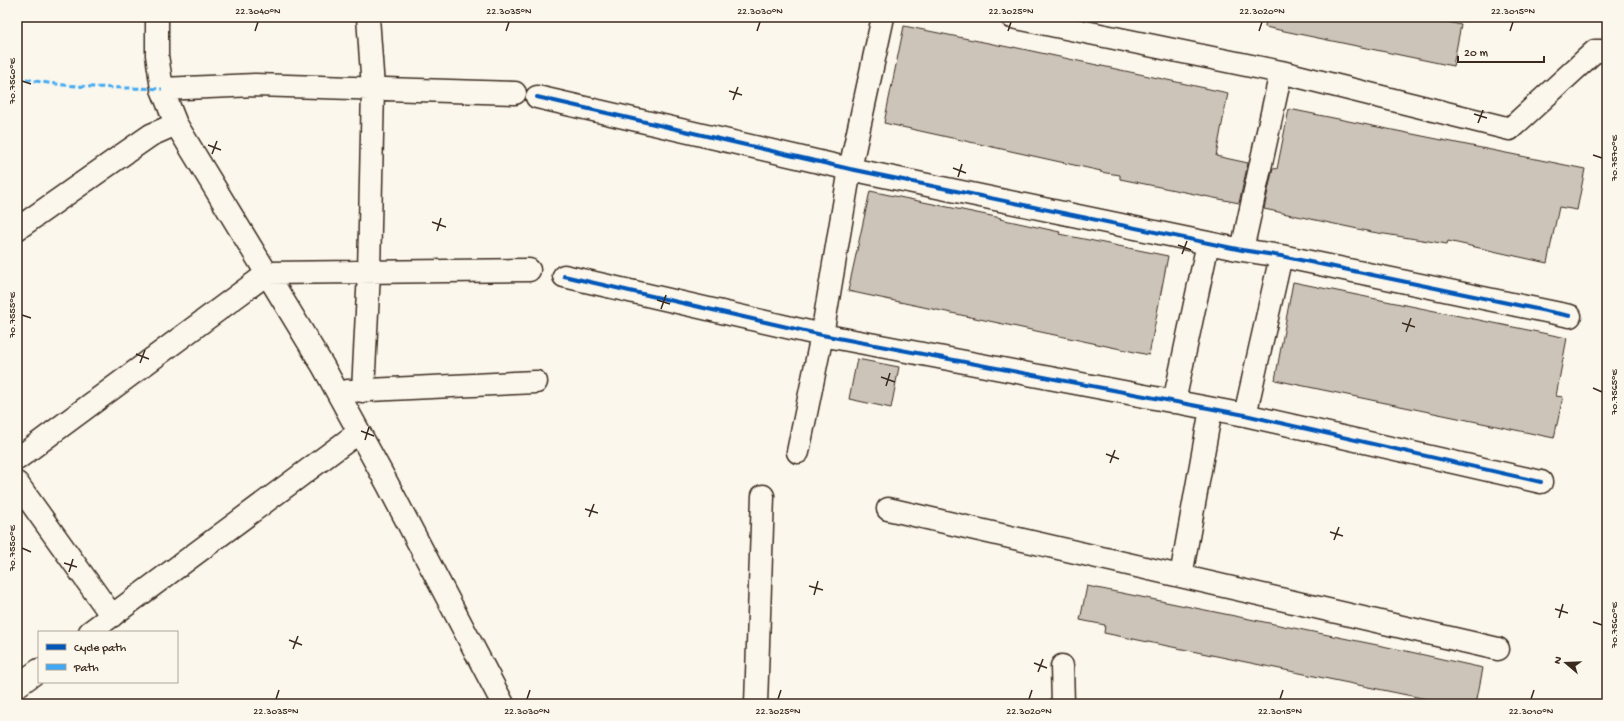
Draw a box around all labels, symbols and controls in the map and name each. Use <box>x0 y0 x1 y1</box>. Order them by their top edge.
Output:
text: 22.3040°N <box>235 6 281 18</box>
text: 22.3035°N <box>486 6 532 18</box>
text: 22.3030°N <box>737 6 783 18</box>
text: 22.3025°N <box>988 6 1034 18</box>
text: 22.3020°N <box>1239 6 1285 18</box>
text: 22.3015°N <box>1491 6 1536 18</box>
scale bar <box>1458 38 1544 64</box>
text: 20 m <box>1464 47 1489 61</box>
text: 70.7560°E <box>7 57 19 105</box>
text: 70.7570°E <box>1609 134 1621 182</box>
text: 70.7555°E <box>7 291 19 339</box>
text: 70.7565°E <box>1609 368 1621 416</box>
text: 70.7550°E <box>7 524 19 572</box>
text: 70.7560°E <box>1609 601 1621 649</box>
legend <box>38 631 178 683</box>
text: Cycle path <box>74 642 127 656</box>
north arrow <box>1546 643 1586 683</box>
text: N <box>1552 655 1565 666</box>
text: Path <box>73 662 99 676</box>
text: 22.3035°N <box>253 706 299 718</box>
text: 22.3030°N <box>504 706 550 718</box>
text: 22.3025°N <box>755 706 801 718</box>
text: 22.3020°N <box>1006 706 1052 718</box>
text: 22.3015°N <box>1258 706 1303 718</box>
text: 22.3010°N <box>1509 706 1554 718</box>

